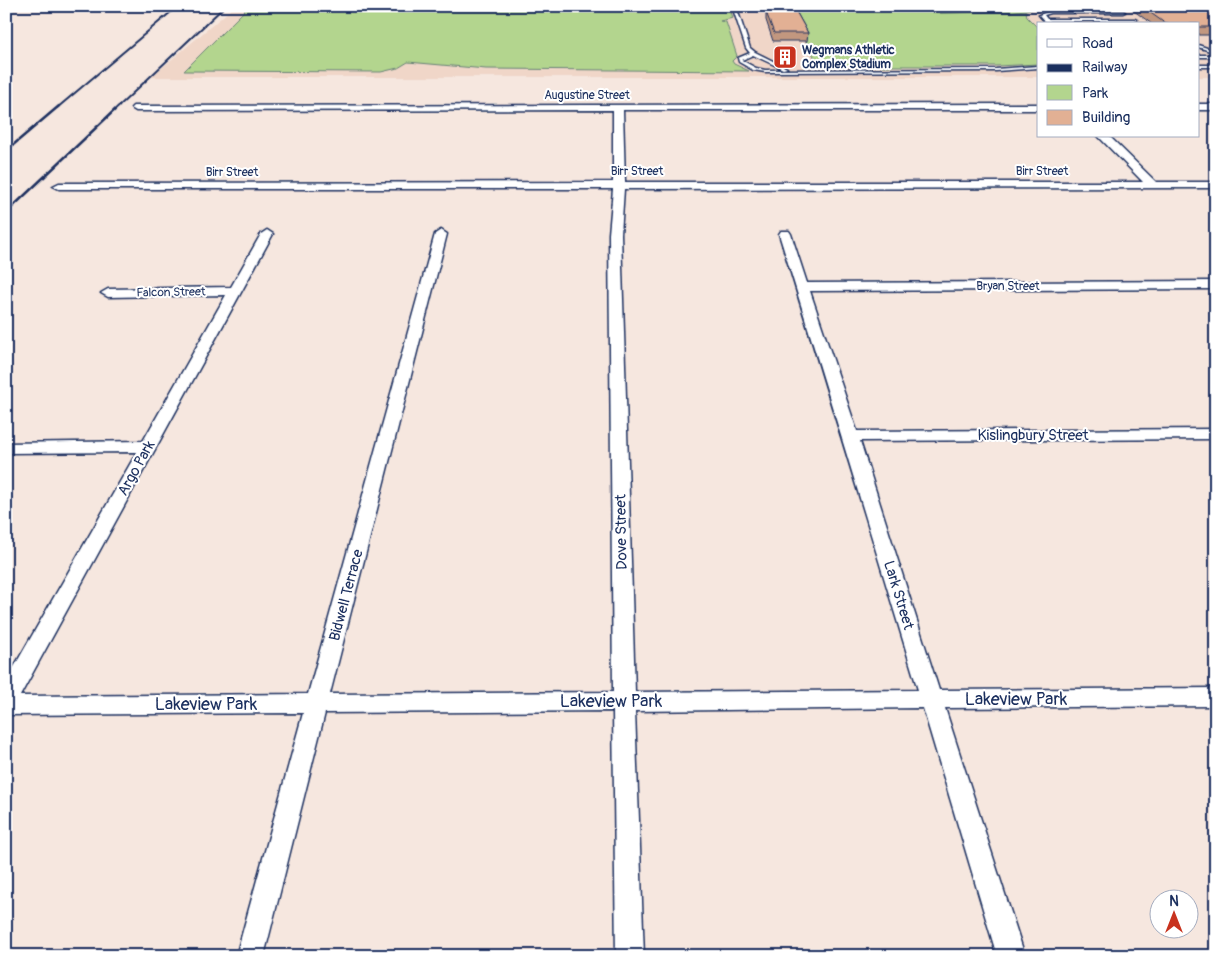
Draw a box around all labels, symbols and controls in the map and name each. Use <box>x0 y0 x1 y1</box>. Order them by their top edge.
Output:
legend <box>1037 22 1200 138</box>
text: Road <box>1082 34 1113 53</box>
place label: Wegmans Athletic Complex Stadium <box>802 43 895 72</box>
building icon: Wegmans Athletic Complex Stadium <box>772 44 798 70</box>
text: Railway <box>1082 58 1128 77</box>
text: Park <box>1082 84 1109 103</box>
street label: Augustine Street <box>544 88 630 103</box>
text: Building <box>1082 108 1130 127</box>
street label: Birr Street <box>611 164 663 179</box>
street label: Birr Street <box>1016 164 1068 179</box>
street label: Birr Street <box>206 165 258 180</box>
street label: Bryan Street <box>976 279 1040 294</box>
street label: Falcon Street <box>136 284 206 301</box>
street label: Kislingbury Street <box>977 426 1090 445</box>
street label: Argo Park <box>114 437 160 499</box>
street label: Dove Street <box>611 493 632 570</box>
street label: Bidwell Terrace <box>325 547 368 643</box>
street label: Lark Street <box>879 558 918 633</box>
street label: Lakeview Park <box>965 688 1068 711</box>
street label: Lakeview Park <box>560 690 663 713</box>
street label: Lakeview Park <box>155 693 258 716</box>
north arrow <box>1150 890 1200 940</box>
text: N <box>1169 893 1179 910</box>

